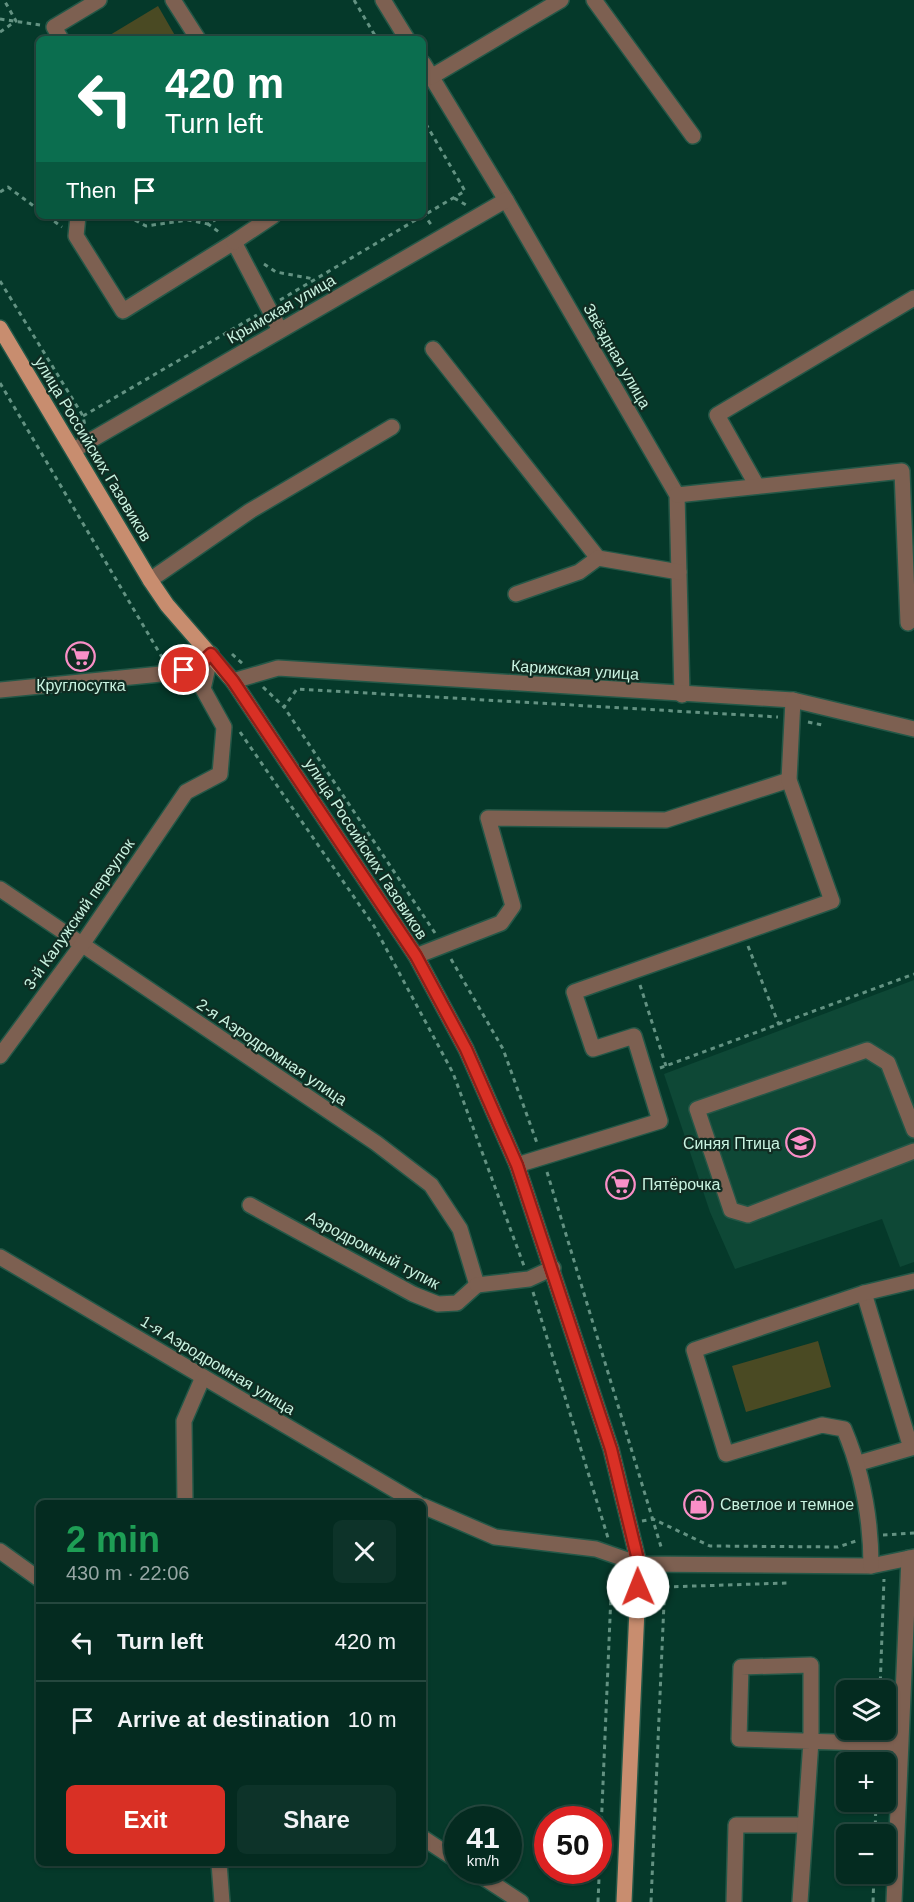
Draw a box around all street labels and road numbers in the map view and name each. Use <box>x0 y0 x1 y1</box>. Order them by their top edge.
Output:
street label: Крымская улица <box>224 271 338 347</box>
street label: Звёздная улица <box>580 301 654 412</box>
street label: улица Российских Газовиков <box>31 354 155 544</box>
street label: Карижская улица <box>511 657 640 683</box>
street label: улица Российских Газовиков <box>301 755 431 943</box>
street label: 3-й Калужский переулок <box>21 835 138 992</box>
street label: 2-я Аэродромная улица <box>194 995 350 1109</box>
street label: Аэродромный тупик <box>303 1208 443 1293</box>
street label: 1-я Аэродромная улица <box>138 1312 298 1418</box>

